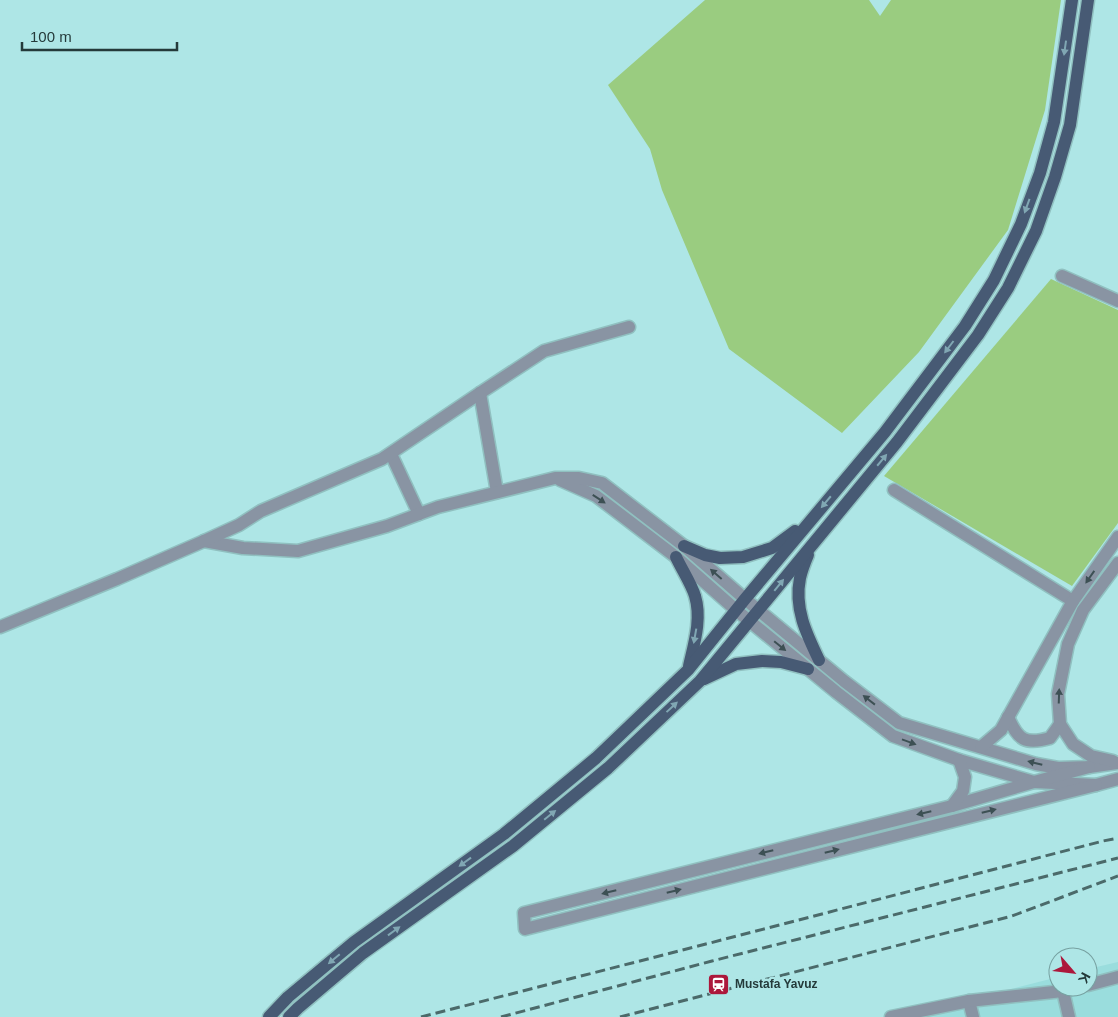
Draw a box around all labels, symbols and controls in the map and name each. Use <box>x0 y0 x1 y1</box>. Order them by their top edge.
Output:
scale bar <box>22 20 178 52</box>
text: 100 m <box>30 28 72 45</box>
one-way arrow <box>1060 41 1068 57</box>
one-way arrow <box>1023 199 1031 214</box>
one-way arrow <box>943 340 954 353</box>
one-way arrow <box>877 453 888 466</box>
one-way arrow <box>592 495 606 504</box>
one-way arrow <box>820 495 831 508</box>
one-way arrow <box>710 569 723 580</box>
one-way arrow <box>1085 570 1095 583</box>
one-way arrow <box>773 579 784 591</box>
one-way arrow <box>691 628 699 644</box>
one-way arrow <box>773 640 786 651</box>
one-way arrow <box>1055 687 1063 703</box>
one-way arrow <box>863 694 876 705</box>
one-way arrow <box>666 701 678 713</box>
one-way arrow <box>902 739 917 746</box>
one-way arrow <box>1028 759 1043 767</box>
one-way arrow <box>982 807 997 815</box>
one-way arrow <box>544 809 557 820</box>
one-way arrow <box>917 809 932 817</box>
one-way arrow <box>824 847 839 855</box>
one-way arrow <box>759 848 774 856</box>
one-way arrow <box>458 857 471 867</box>
one-way arrow <box>667 887 682 895</box>
one-way arrow <box>601 888 616 896</box>
one-way arrow <box>387 926 401 936</box>
north arrow <box>1048 947 1098 997</box>
one-way arrow <box>327 953 340 964</box>
text: K <box>1075 970 1094 986</box>
station icon: Mustafa Yavuz <box>707 972 731 996</box>
place label: Mustafa Yavuz <box>735 977 817 991</box>

